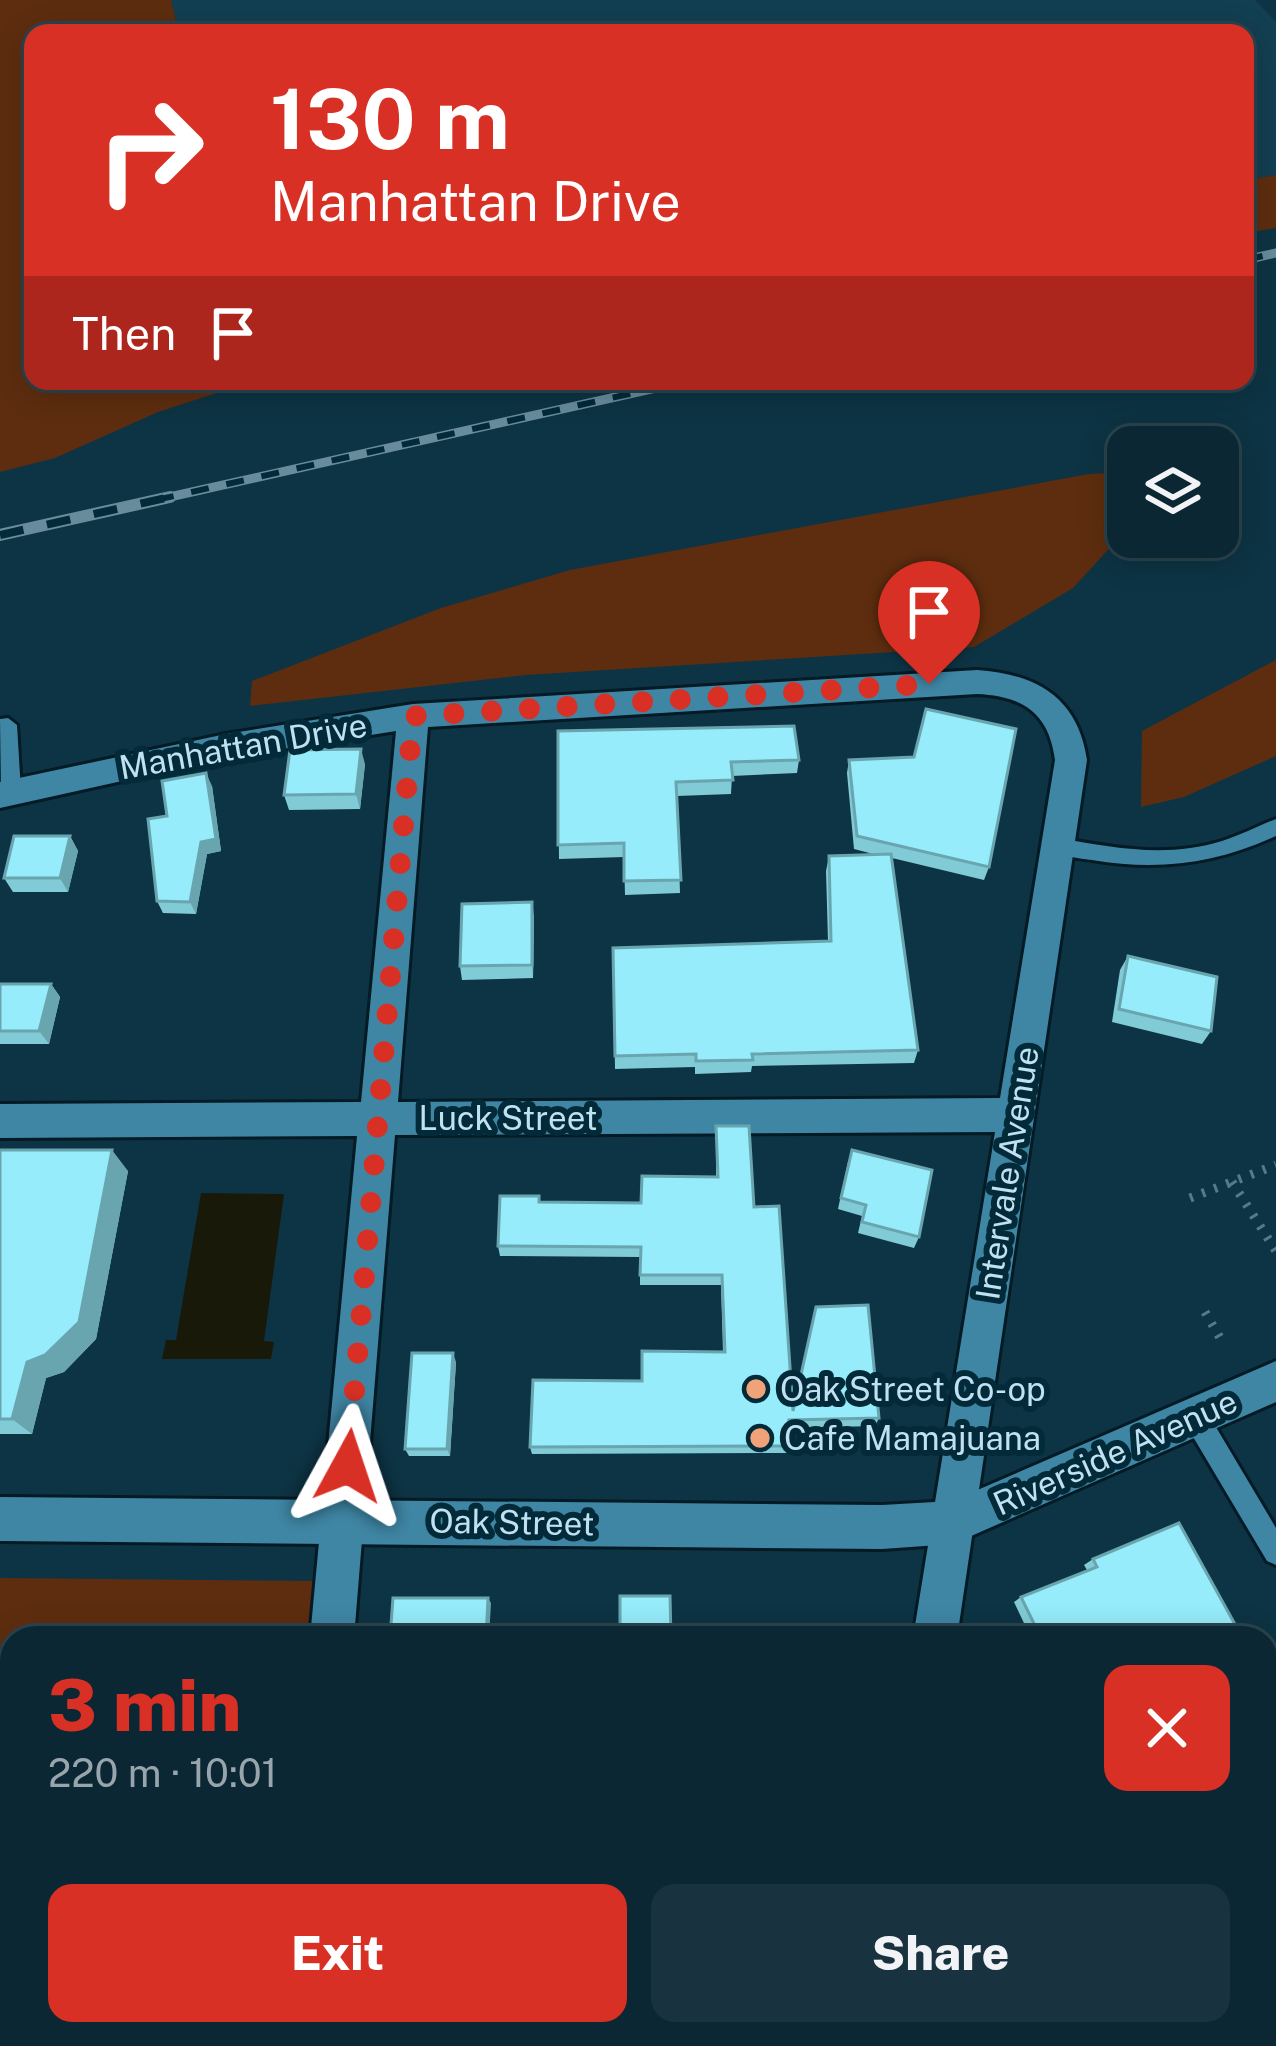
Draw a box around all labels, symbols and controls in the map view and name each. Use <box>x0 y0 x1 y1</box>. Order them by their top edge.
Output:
text: 130 m <box>270 69 510 168</box>
icon: right <box>72 72 228 228</box>
text: Manhattan Drive <box>270 170 681 233</box>
icon: arrive <box>200 300 266 366</box>
text: Then <box>72 307 176 360</box>
map controls <box>1107 426 1239 558</box>
button: layers <box>1107 426 1239 558</box>
pin <box>878 561 980 684</box>
icon: arrive <box>896 579 962 645</box>
street label: Manhattan Drive <box>116 705 370 787</box>
street label: Intervale Avenue <box>968 1044 1046 1302</box>
street label: Luck Street <box>419 1099 597 1137</box>
place label: Oak Street Co-op <box>780 1370 1046 1408</box>
marker: Oak Street Co-op <box>743 1376 769 1402</box>
street label: Riverside Avenue <box>987 1381 1243 1523</box>
position arrow <box>285 1403 411 1529</box>
place label: Cafe Mamajuana <box>784 1419 1041 1457</box>
marker: Cafe Mamajuana <box>747 1425 773 1451</box>
street label: Oak Street <box>429 1502 595 1542</box>
text: 3 min <box>48 1663 241 1747</box>
button: close <box>1104 1665 1230 1791</box>
text: 220 m · 10:01 <box>48 1750 278 1796</box>
button: Exit <box>48 1884 627 2022</box>
button: Share <box>651 1884 1230 2022</box>

